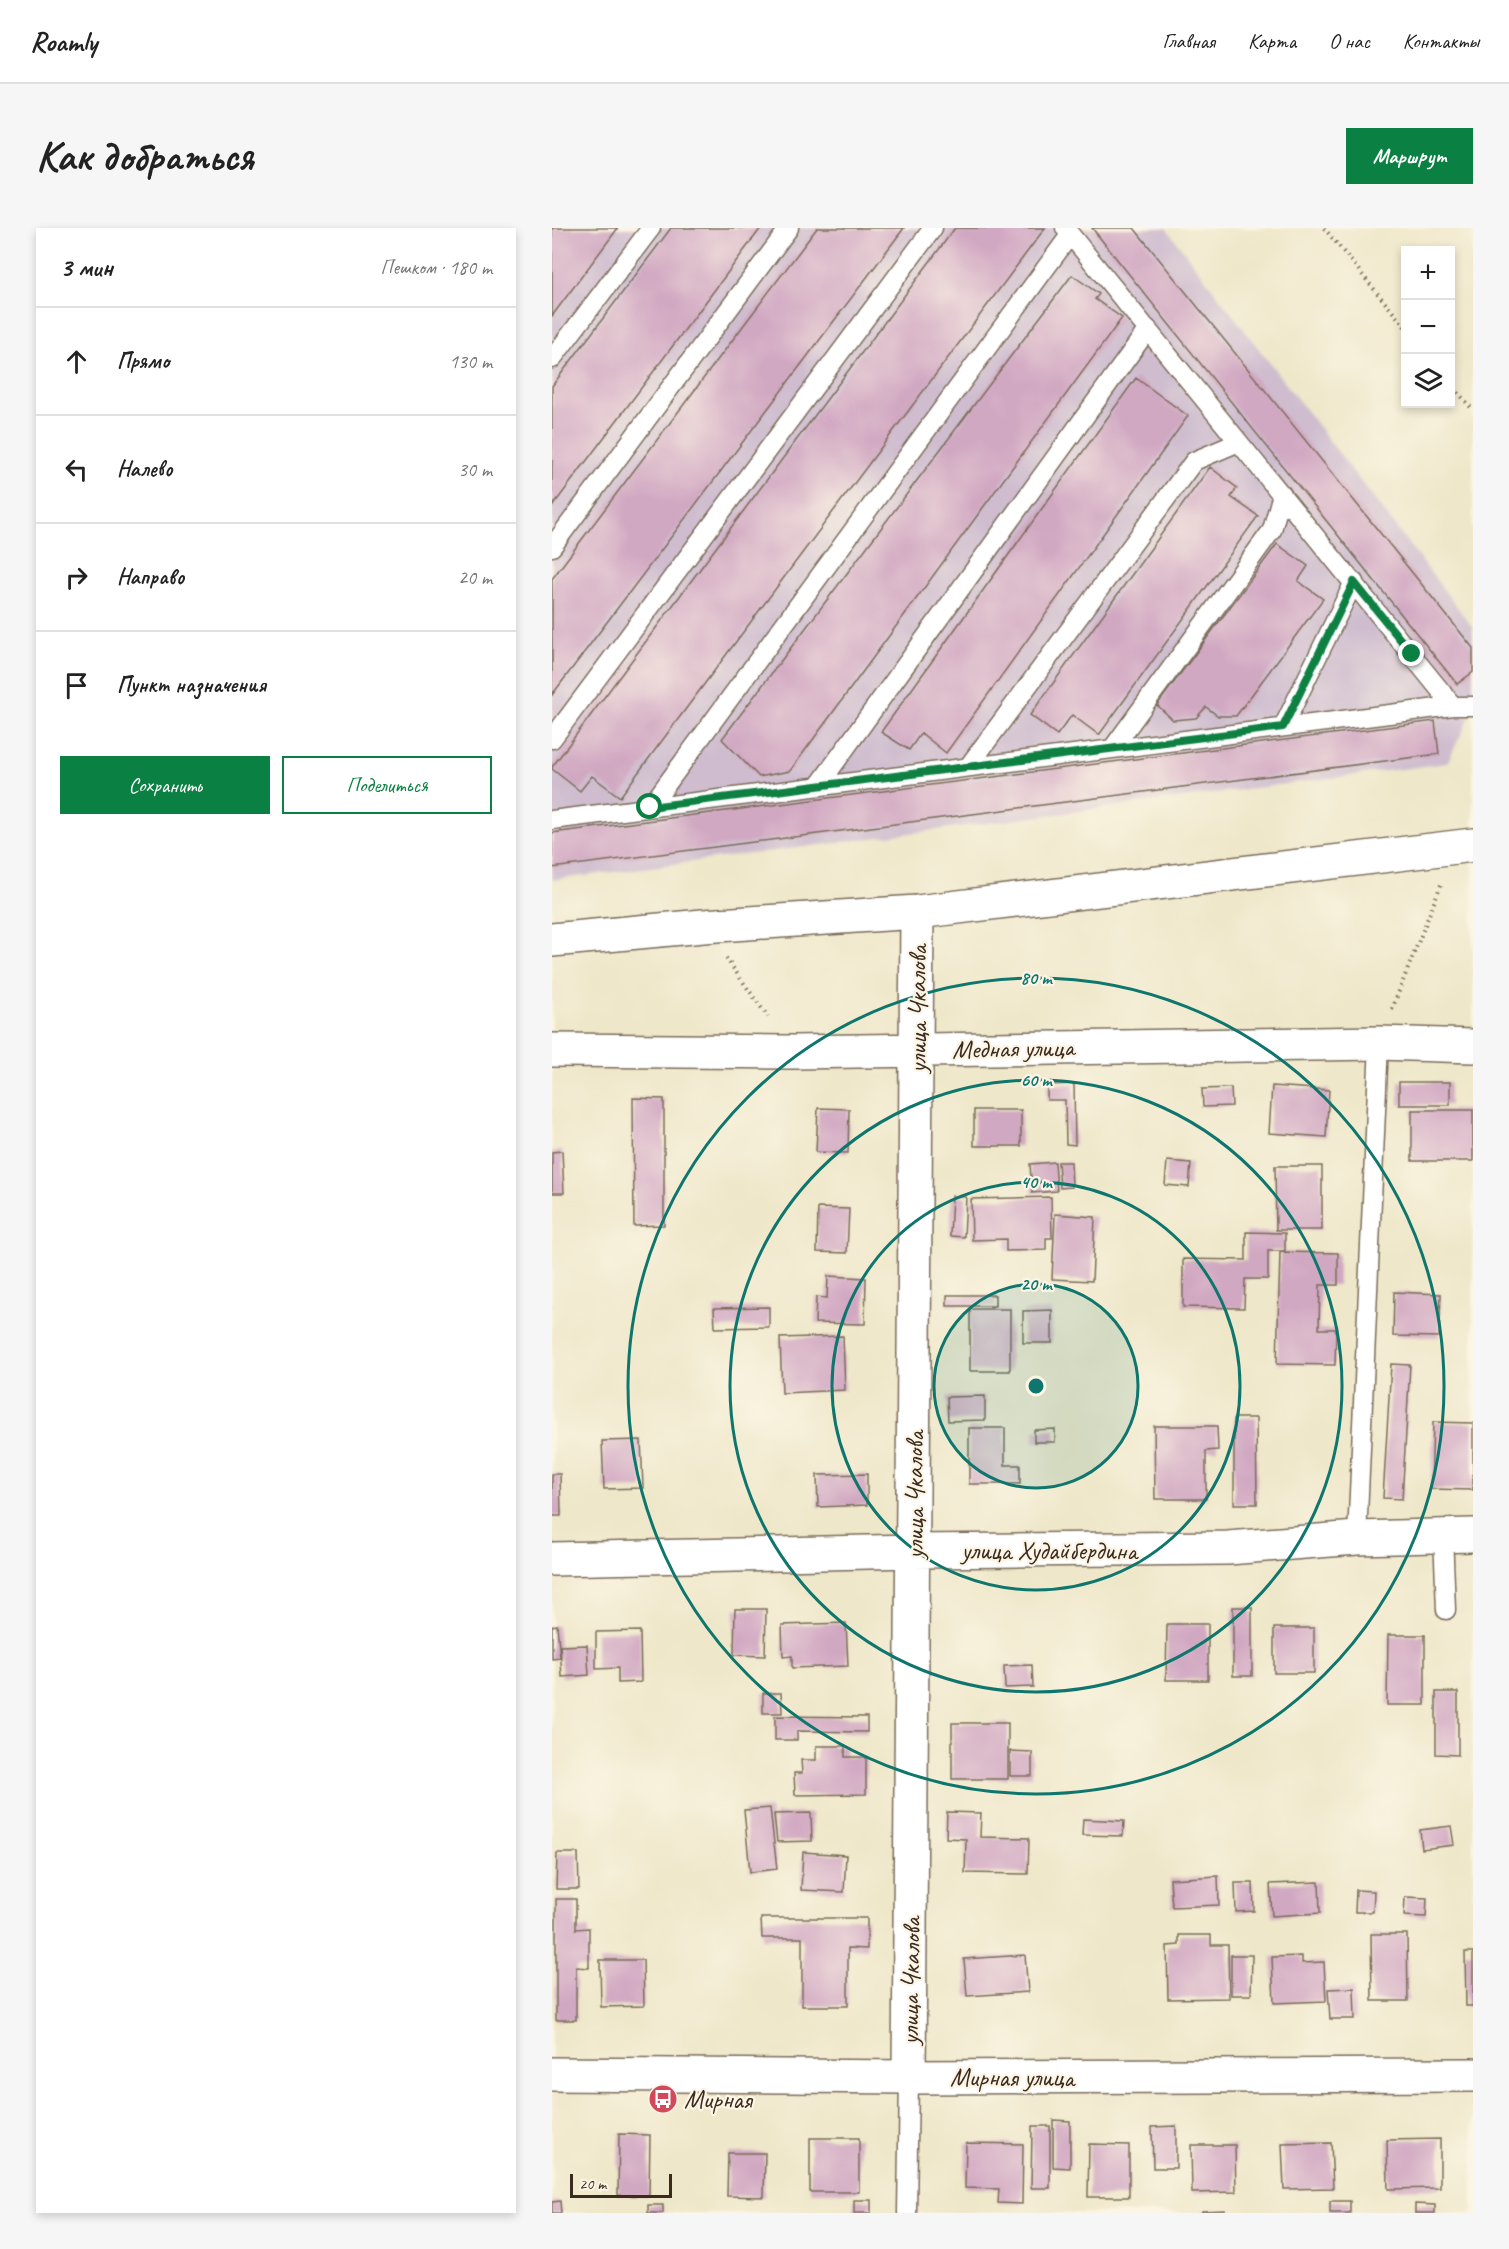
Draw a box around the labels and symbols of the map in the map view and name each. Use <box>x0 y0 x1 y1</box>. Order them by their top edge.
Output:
route end <box>1398 640 1424 666</box>
route start <box>636 793 662 819</box>
street label: улица Чкалова <box>901 943 934 1075</box>
text: 80 m <box>1021 967 1053 989</box>
street label: Медная улица <box>952 1031 1077 1066</box>
text: 60 m <box>1020 1069 1053 1091</box>
text: 40 m <box>1021 1171 1053 1193</box>
text: 20 m <box>1021 1273 1053 1295</box>
centre of rings <box>1026 1376 1046 1396</box>
street label: улица Чкалова <box>898 1429 931 1561</box>
street label: улица Худайбердина <box>959 1534 1139 1567</box>
street label: улица Чкалова <box>893 1915 928 2047</box>
street label: Мирная улица <box>950 2061 1076 2094</box>
bus stop icon: Мирная <box>647 2083 679 2115</box>
place label: Мирная <box>684 2083 754 2116</box>
scale bar <box>570 2171 672 2198</box>

